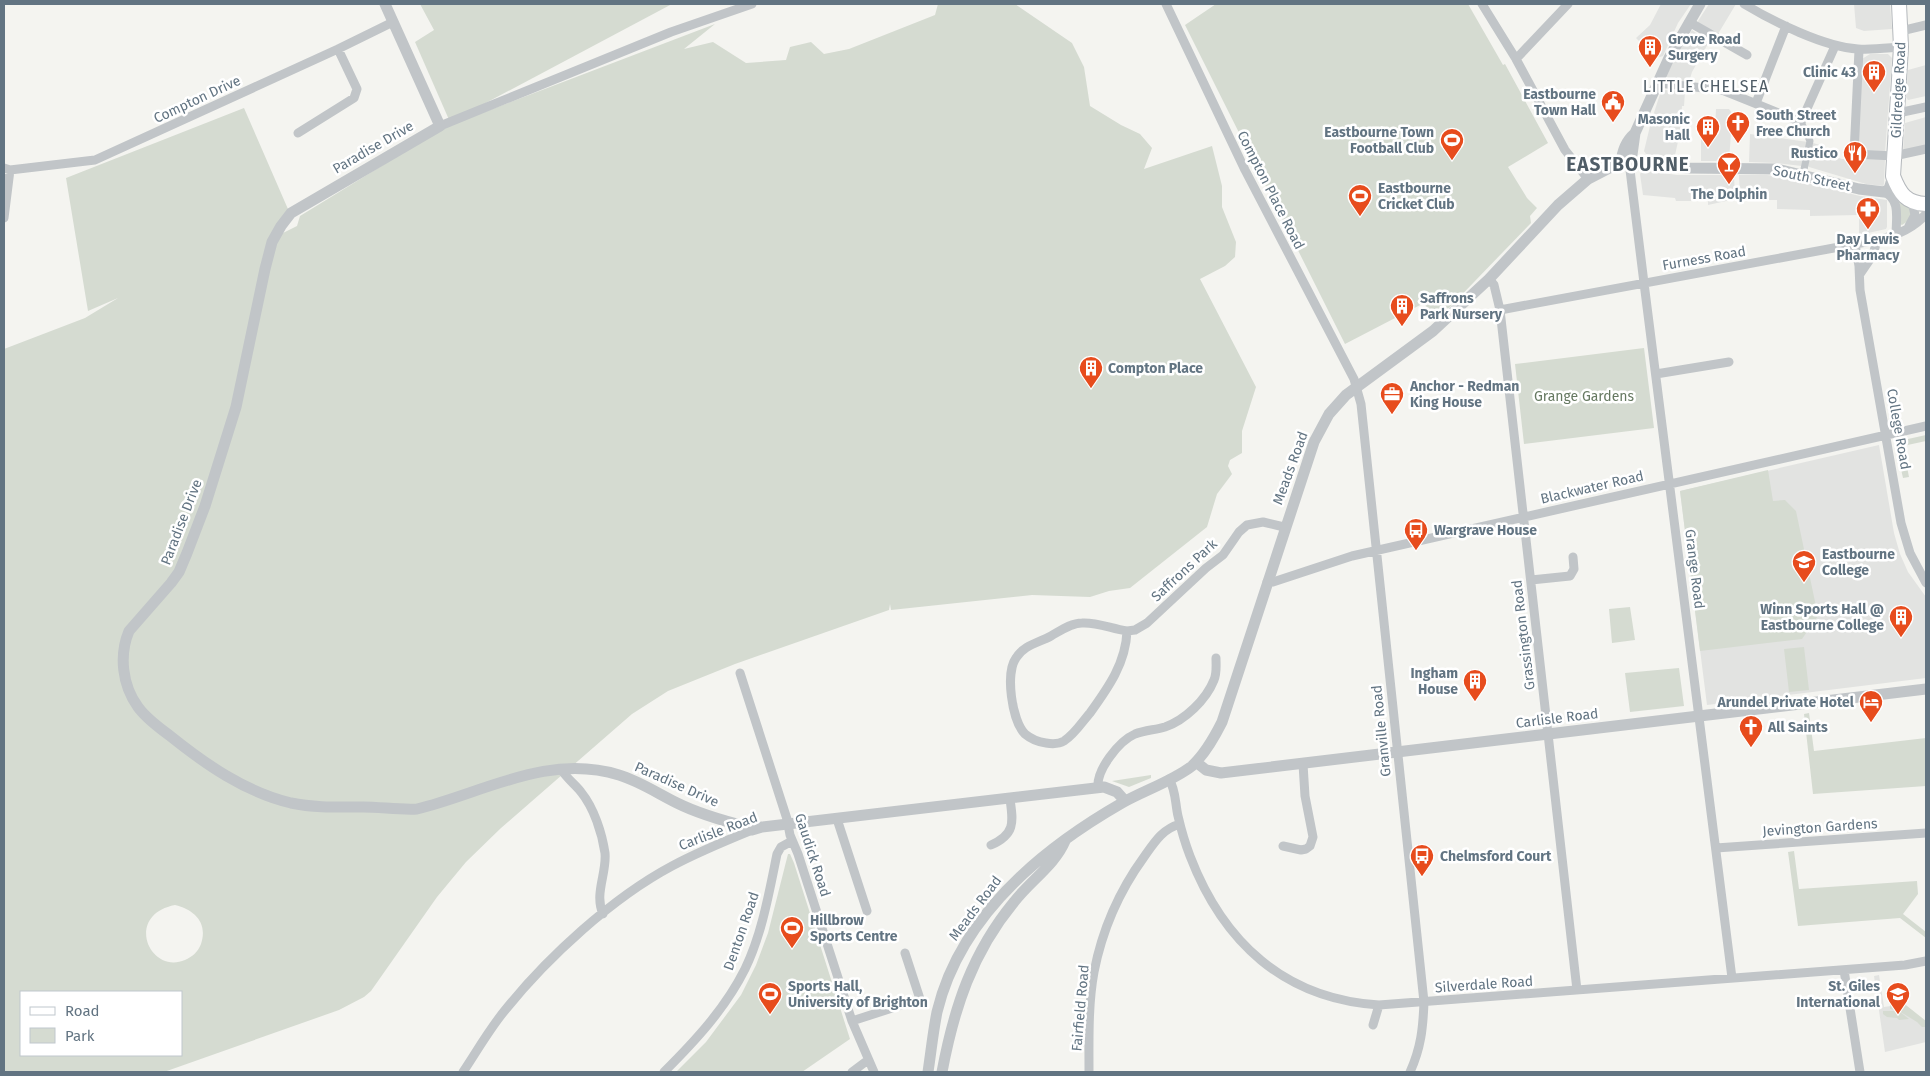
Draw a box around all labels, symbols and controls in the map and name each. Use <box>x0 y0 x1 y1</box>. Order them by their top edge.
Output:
place label: Grove Road Surgery <box>1668 31 1741 64</box>
building icon: Grove Road Surgery <box>1637 34 1663 68</box>
street label: Gildredge Road <box>1887 41 1910 139</box>
building icon: Clinic 43 <box>1861 59 1887 93</box>
place label: Clinic 43 <box>1803 64 1856 81</box>
street label: Compton Drive <box>151 72 243 127</box>
district label: LITTLE CHELSEA <box>1643 77 1769 96</box>
place label: Eastbourne Town Hall <box>1523 86 1597 119</box>
public building icon: Eastbourne Town Hall <box>1600 89 1626 123</box>
place label: South Street Free Church <box>1756 107 1837 140</box>
church icon: South Street Free Church <box>1725 110 1751 144</box>
place label: Masonic Hall <box>1638 111 1691 144</box>
building icon: Masonic Hall <box>1695 114 1721 148</box>
street label: Paradise Drive <box>330 117 417 177</box>
place label: Eastbourne Town Football Club <box>1324 124 1434 157</box>
sports icon: Eastbourne Town Football Club <box>1439 127 1465 161</box>
street label: Compton Place Road <box>1233 128 1308 252</box>
restaurant icon: Rustico <box>1842 140 1868 174</box>
place label: Rustico <box>1791 145 1838 162</box>
bar icon: The Dolphin <box>1716 151 1742 185</box>
district label: EASTBOURNE <box>1566 153 1690 176</box>
street label: South Street <box>1772 162 1853 195</box>
place label: Eastbourne Cricket Club <box>1378 180 1455 213</box>
sports icon: Eastbourne Cricket Club <box>1347 183 1373 217</box>
place label: The Dolphin <box>1691 186 1767 203</box>
pharmacy icon: Day Lewis Pharmacy <box>1855 196 1881 230</box>
place label: Day Lewis Pharmacy <box>1837 231 1900 264</box>
street label: Furness Road <box>1661 243 1747 274</box>
place label: Saffrons Park Nursery <box>1420 290 1503 323</box>
building icon: Saffrons Park Nursery <box>1389 293 1415 327</box>
building icon: Compton Place <box>1078 355 1104 389</box>
place label: Compton Place <box>1108 360 1203 377</box>
place label: Anchor - Redman King House <box>1409 378 1519 411</box>
office icon: Anchor - Redman King House <box>1379 381 1405 415</box>
street label: College Road <box>1883 387 1914 471</box>
park label: Grange Gardens <box>1534 388 1635 405</box>
street label: Meads Road <box>1269 429 1312 507</box>
street label: Blackwater Road <box>1539 467 1645 508</box>
street label: Paradise Drive <box>157 477 206 567</box>
bus stop icon: Wargrave House <box>1403 517 1429 551</box>
place label: Wargrave House <box>1434 522 1537 539</box>
street label: Grange Road <box>1681 528 1708 610</box>
street label: Saffrons Park <box>1148 535 1221 605</box>
place label: Eastbourne College <box>1822 546 1895 579</box>
school or university icon: Eastbourne College <box>1791 549 1817 583</box>
street label: Grassington Road <box>1508 579 1539 691</box>
place label: Winn Sports Hall @ Eastbourne College <box>1760 601 1884 634</box>
building icon: Winn Sports Hall @ Eastbourne College <box>1888 604 1914 638</box>
place label: Ingham House <box>1411 665 1458 698</box>
building icon: Ingham House <box>1462 668 1488 702</box>
street label: Granville Road <box>1368 684 1395 778</box>
hotel icon: Arundel Private Hotel <box>1858 689 1884 723</box>
place label: Arundel Private Hotel <box>1716 694 1855 711</box>
street label: Carlisle Road <box>1515 705 1599 732</box>
church icon: All Saints <box>1738 714 1764 748</box>
place label: All Saints <box>1767 719 1828 736</box>
street label: Paradise Drive <box>632 758 722 811</box>
street label: Carlisle Road <box>676 809 760 854</box>
street label: Gaudick Road <box>791 811 834 899</box>
street label: Jevington Gardens <box>1762 815 1879 840</box>
bus stop icon: Chelmsford Court <box>1409 843 1435 877</box>
place label: Chelmsford Court <box>1440 848 1552 865</box>
street label: Meads Road <box>945 872 1005 944</box>
street label: Denton Road <box>720 890 763 973</box>
place label: Hillbrow Sports Centre <box>810 912 898 945</box>
sports icon: Hillbrow Sports Centre <box>779 915 805 949</box>
street label: Fairfield Road <box>1068 964 1093 1052</box>
street label: Silverdale Road <box>1434 973 1534 996</box>
place label: Sports Hall, University of Brighton <box>788 978 928 1011</box>
place label: St. Giles International <box>1796 978 1881 1011</box>
sports icon: Sports Hall, University of Brighton <box>757 981 783 1015</box>
school or university icon: St. Giles International <box>1885 981 1911 1015</box>
legend <box>20 991 182 1056</box>
text: Road <box>65 1002 100 1020</box>
text: Park <box>65 1027 95 1045</box>

